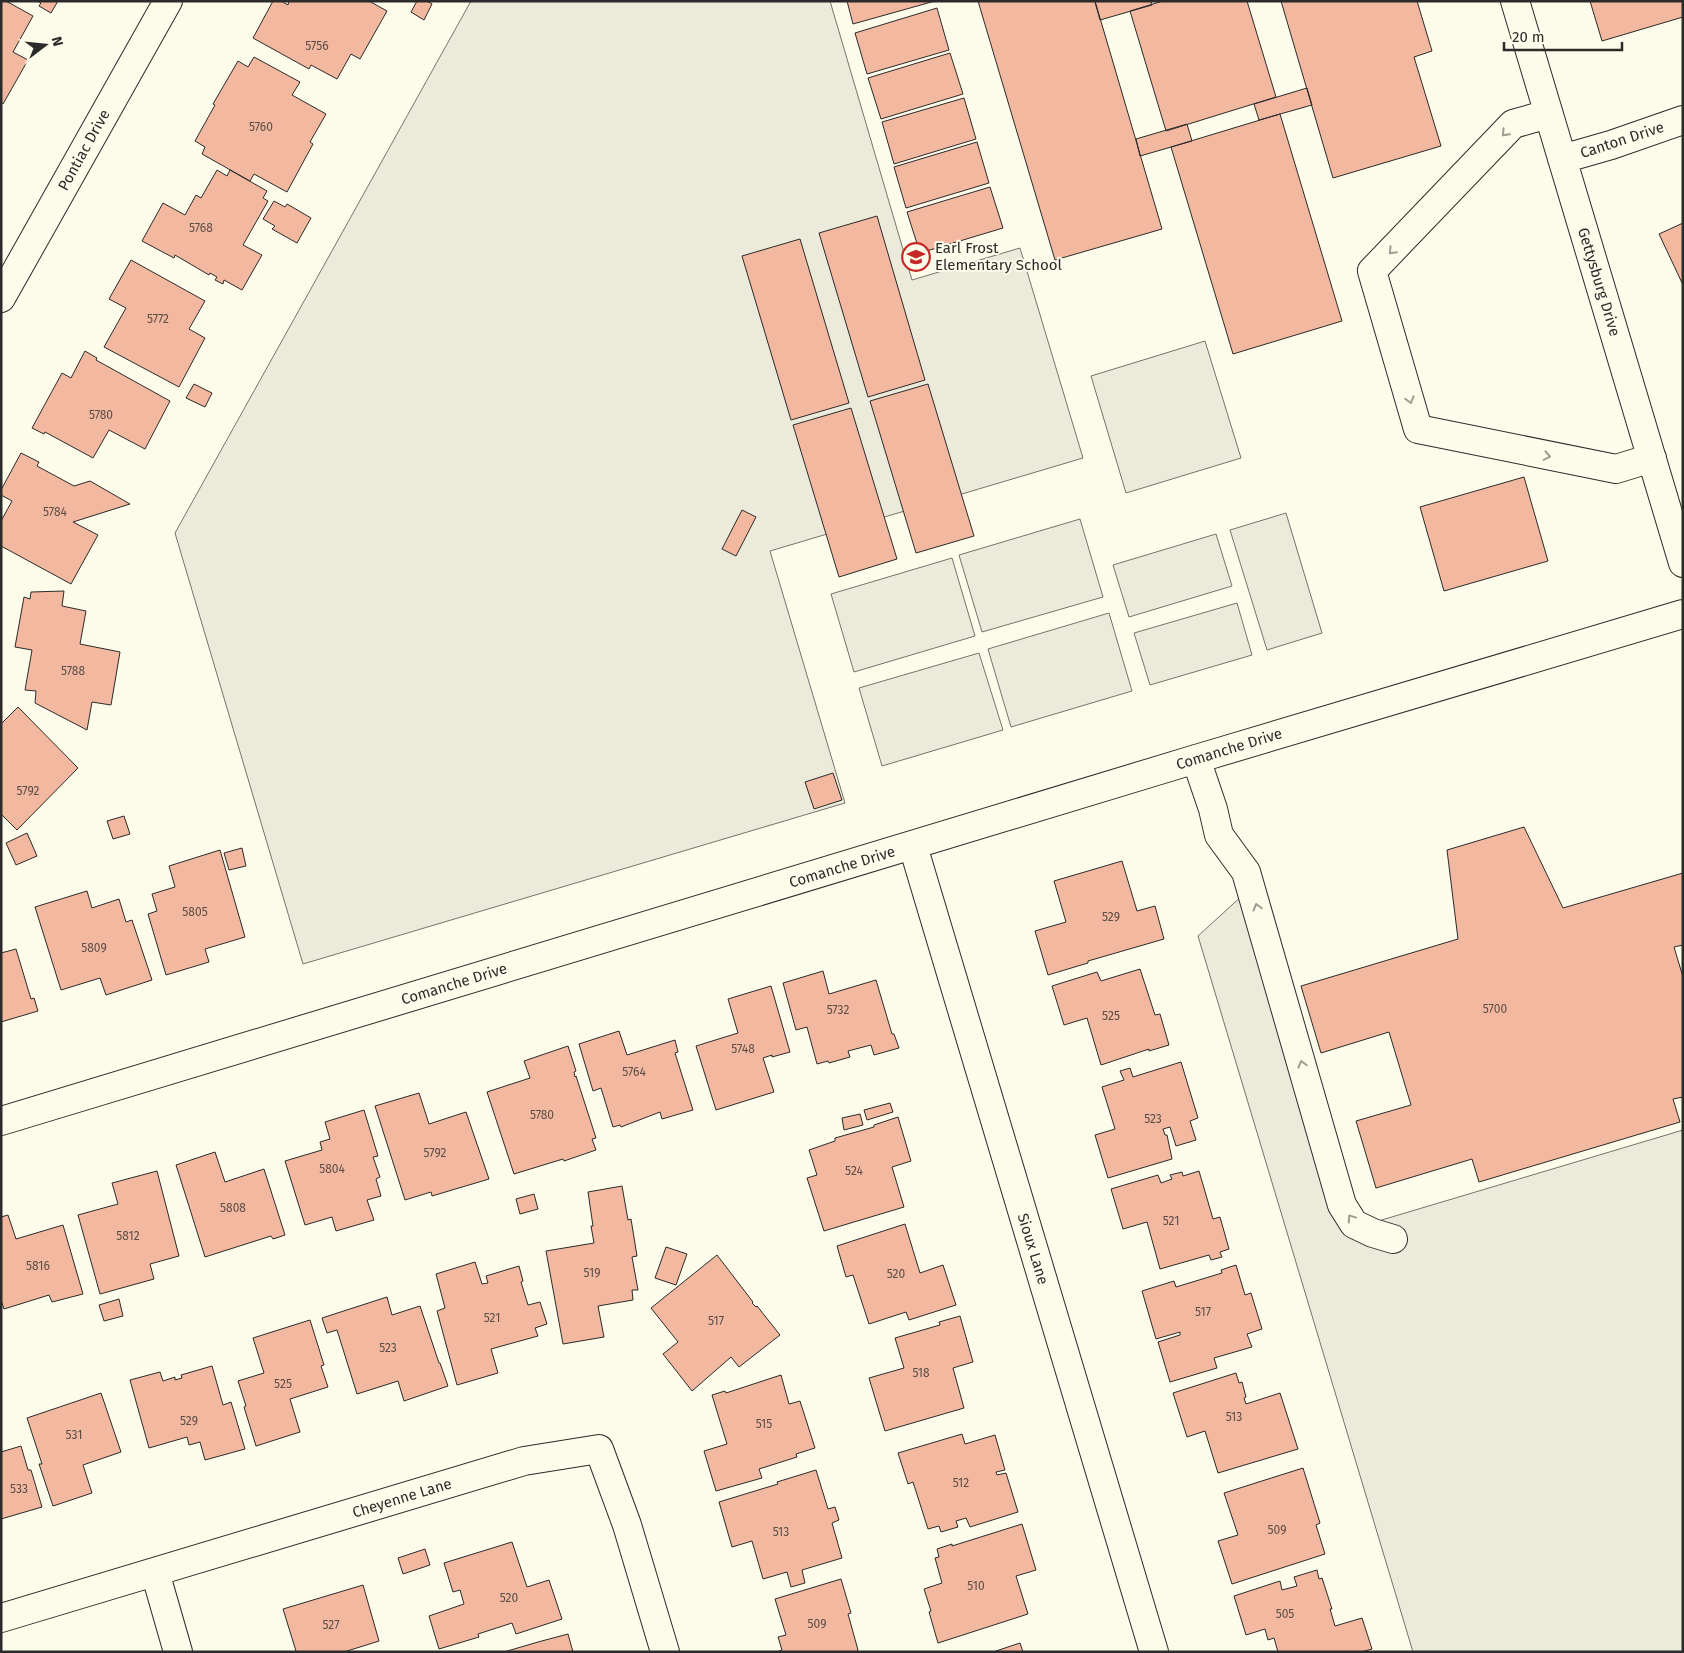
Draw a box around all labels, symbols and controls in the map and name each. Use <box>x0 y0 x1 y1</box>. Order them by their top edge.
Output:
north arrow <box>20 20 70 70</box>
scale bar <box>1504 20 1622 52</box>
text: 20 m <box>1512 28 1545 46</box>
text: N <box>48 35 66 48</box>
house number: 5756 <box>305 39 329 53</box>
street label: Pontiac Drive <box>54 106 114 194</box>
street label: Canton Drive <box>1578 118 1666 162</box>
house number: 5760 <box>249 120 273 134</box>
one-way arrow <box>1501 128 1510 137</box>
house number: 5768 <box>189 221 213 235</box>
street label: Gettysburg Drive <box>1574 225 1624 339</box>
place label: Earl Frost Elementary School <box>935 239 1063 274</box>
school or university icon: Earl Frost Elementary School <box>901 242 931 272</box>
one-way arrow <box>1389 245 1398 254</box>
house number: 5772 <box>147 312 169 326</box>
one-way arrow <box>1404 395 1414 403</box>
house number: 5780 <box>89 408 113 422</box>
one-way arrow <box>1543 450 1552 460</box>
house number: 5784 <box>43 505 68 519</box>
house number: 5788 <box>61 664 85 678</box>
street label: Comanche Drive <box>1174 724 1284 774</box>
house number: 5792 <box>17 784 39 798</box>
street label: Comanche Drive <box>787 842 897 892</box>
one-way arrow <box>1252 904 1262 912</box>
house number: 5805 <box>182 905 208 919</box>
house number: 529 <box>1102 910 1120 924</box>
house number: 5809 <box>81 941 107 955</box>
street label: Comanche Drive <box>399 959 509 1009</box>
house number: 5700 <box>1483 1002 1507 1016</box>
house number: 5732 <box>827 1003 849 1017</box>
house number: 525 <box>1102 1009 1120 1023</box>
house number: 5748 <box>731 1042 755 1056</box>
one-way arrow <box>1297 1060 1307 1068</box>
house number: 5764 <box>622 1065 646 1079</box>
house number: 5780 <box>530 1108 554 1122</box>
house number: 523 <box>1144 1112 1162 1126</box>
house number: 5792 <box>424 1146 446 1160</box>
house number: 5804 <box>319 1162 345 1176</box>
house number: 524 <box>845 1164 864 1178</box>
house number: 5808 <box>220 1201 246 1215</box>
street label: Sioux Lane <box>1014 1211 1052 1287</box>
house number: 521 <box>1163 1214 1179 1228</box>
one-way arrow <box>1348 1214 1357 1224</box>
house number: 5812 <box>116 1229 140 1243</box>
house number: 5816 <box>26 1259 50 1273</box>
house number: 519 <box>584 1266 600 1280</box>
house number: 520 <box>887 1267 906 1281</box>
house number: 517 <box>1195 1305 1211 1319</box>
house number: 521 <box>484 1311 500 1325</box>
house number: 517 <box>708 1314 724 1328</box>
house number: 523 <box>379 1341 397 1355</box>
house number: 518 <box>912 1366 930 1380</box>
house number: 525 <box>274 1377 292 1391</box>
house number: 513 <box>1226 1410 1242 1424</box>
house number: 529 <box>180 1414 198 1428</box>
house number: 515 <box>756 1417 772 1431</box>
house number: 531 <box>66 1428 82 1442</box>
street label: Cheyenne Lane <box>350 1474 454 1522</box>
house number: 512 <box>953 1476 969 1490</box>
house number: 533 <box>10 1482 28 1496</box>
house number: 509 <box>1268 1523 1286 1537</box>
house number: 513 <box>773 1525 789 1539</box>
house number: 510 <box>967 1579 985 1593</box>
house number: 520 <box>500 1591 519 1605</box>
house number: 505 <box>1276 1607 1294 1621</box>
house number: 509 <box>808 1617 826 1631</box>
house number: 527 <box>322 1618 340 1632</box>

